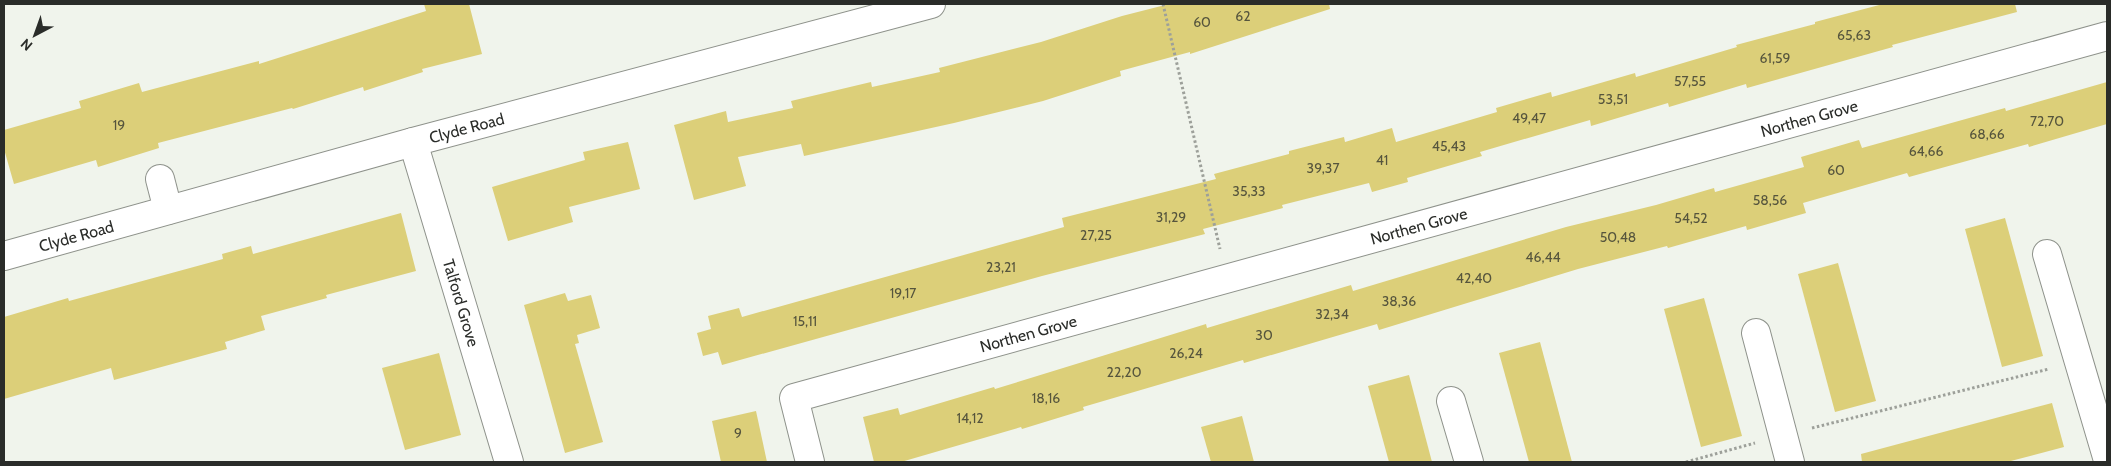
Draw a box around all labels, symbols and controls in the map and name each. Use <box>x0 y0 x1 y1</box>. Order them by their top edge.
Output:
house number: 62 <box>1235 7 1251 25</box>
north arrow <box>10 10 60 60</box>
house number: 60 <box>1193 13 1211 31</box>
house number: 65,63 <box>1837 26 1871 44</box>
text: N <box>17 35 36 55</box>
house number: 61,59 <box>1760 49 1791 67</box>
house number: 57,55 <box>1674 72 1706 90</box>
house number: 53,51 <box>1598 90 1628 108</box>
street label: Northen Grove <box>1759 96 1860 141</box>
street label: Clyde Road <box>427 109 506 147</box>
house number: 49,47 <box>1512 109 1546 127</box>
house number: 72,70 <box>2030 112 2064 130</box>
house number: 19 <box>113 116 125 134</box>
house number: 68,66 <box>1969 125 2005 143</box>
house number: 45,43 <box>1432 137 1466 155</box>
house number: 64,66 <box>1909 142 1943 160</box>
house number: 41 <box>1376 151 1388 169</box>
house number: 39,37 <box>1307 159 1339 177</box>
house number: 60 <box>1827 161 1845 179</box>
house number: 35,33 <box>1232 182 1266 200</box>
house number: 58,56 <box>1753 191 1787 209</box>
street label: Northen Grove <box>1368 204 1470 249</box>
house number: 31,29 <box>1156 208 1186 226</box>
house number: 54,52 <box>1674 209 1708 227</box>
street label: Clyde Road <box>37 217 116 256</box>
house number: 27,25 <box>1080 226 1112 244</box>
house number: 50,48 <box>1600 228 1636 246</box>
house number: 46,44 <box>1525 248 1561 266</box>
street label: Talford Grove <box>439 257 483 349</box>
house number: 23,21 <box>986 258 1016 276</box>
house number: 42,40 <box>1456 269 1492 287</box>
house number: 19,17 <box>890 284 916 302</box>
house number: 38,36 <box>1382 292 1416 310</box>
house number: 32,34 <box>1315 305 1349 323</box>
street label: Northen Grove <box>978 311 1079 356</box>
house number: 15,11 <box>793 312 817 330</box>
house number: 30 <box>1255 326 1273 344</box>
house number: 26,24 <box>1169 344 1203 362</box>
house number: 22,20 <box>1107 363 1142 381</box>
house number: 18,16 <box>1032 389 1060 407</box>
house number: 14,12 <box>956 409 984 427</box>
house number: 9 <box>734 424 742 442</box>

